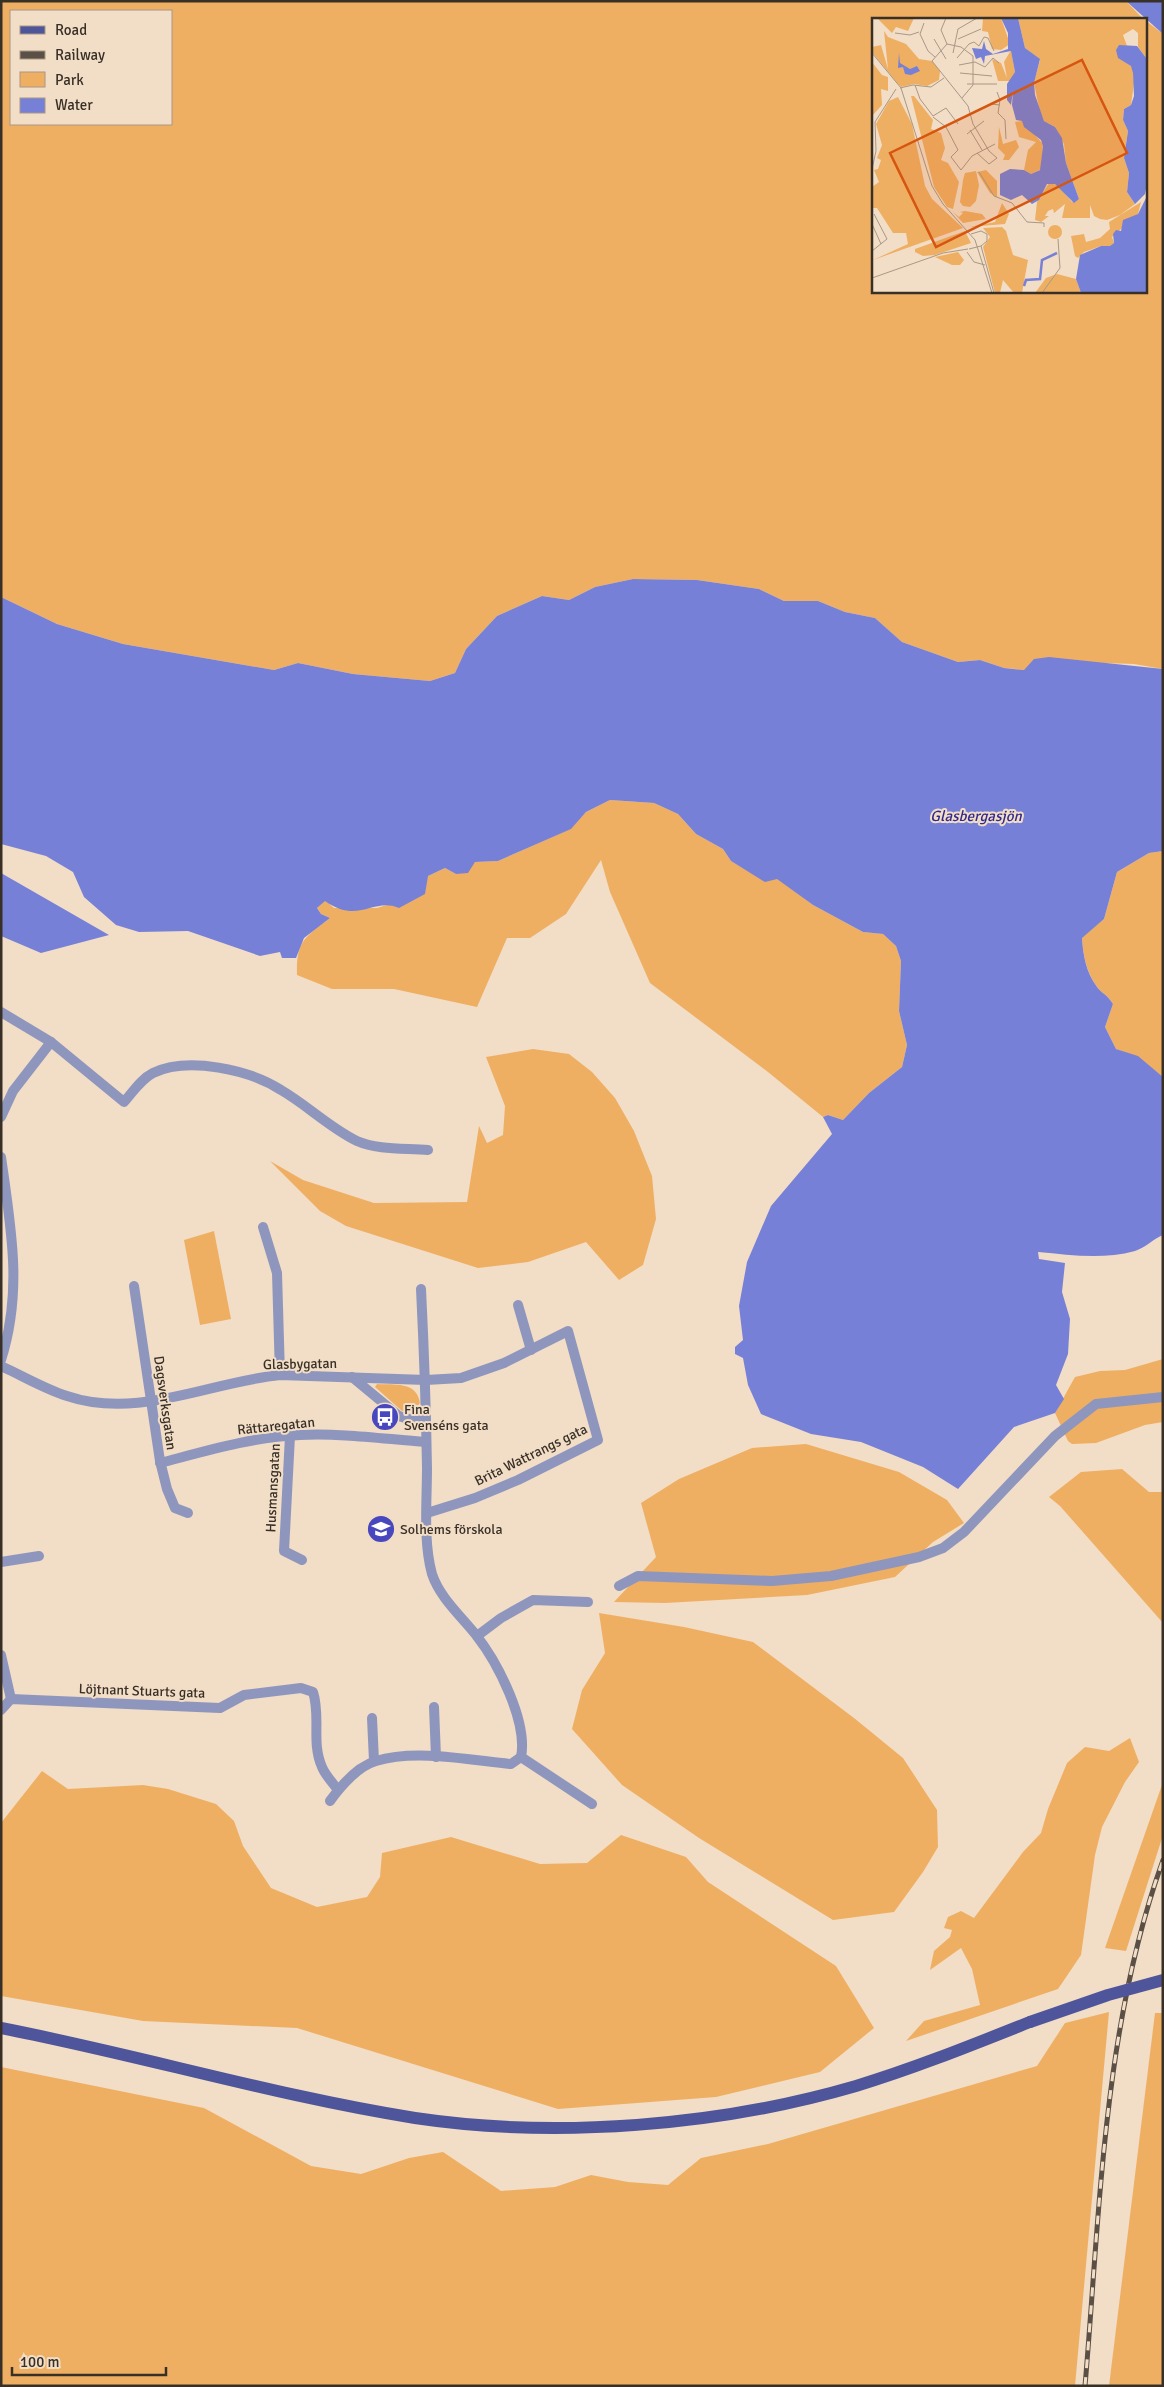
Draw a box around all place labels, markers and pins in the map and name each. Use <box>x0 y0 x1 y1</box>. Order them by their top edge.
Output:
place label: Fina Svenséns gata <box>404 1401 489 1434</box>
bus stop icon: Fina Svenséns gata <box>370 1402 400 1432</box>
school or university icon: Solhems förskola <box>366 1514 396 1544</box>
place label: Solhems förskola <box>400 1521 503 1538</box>

